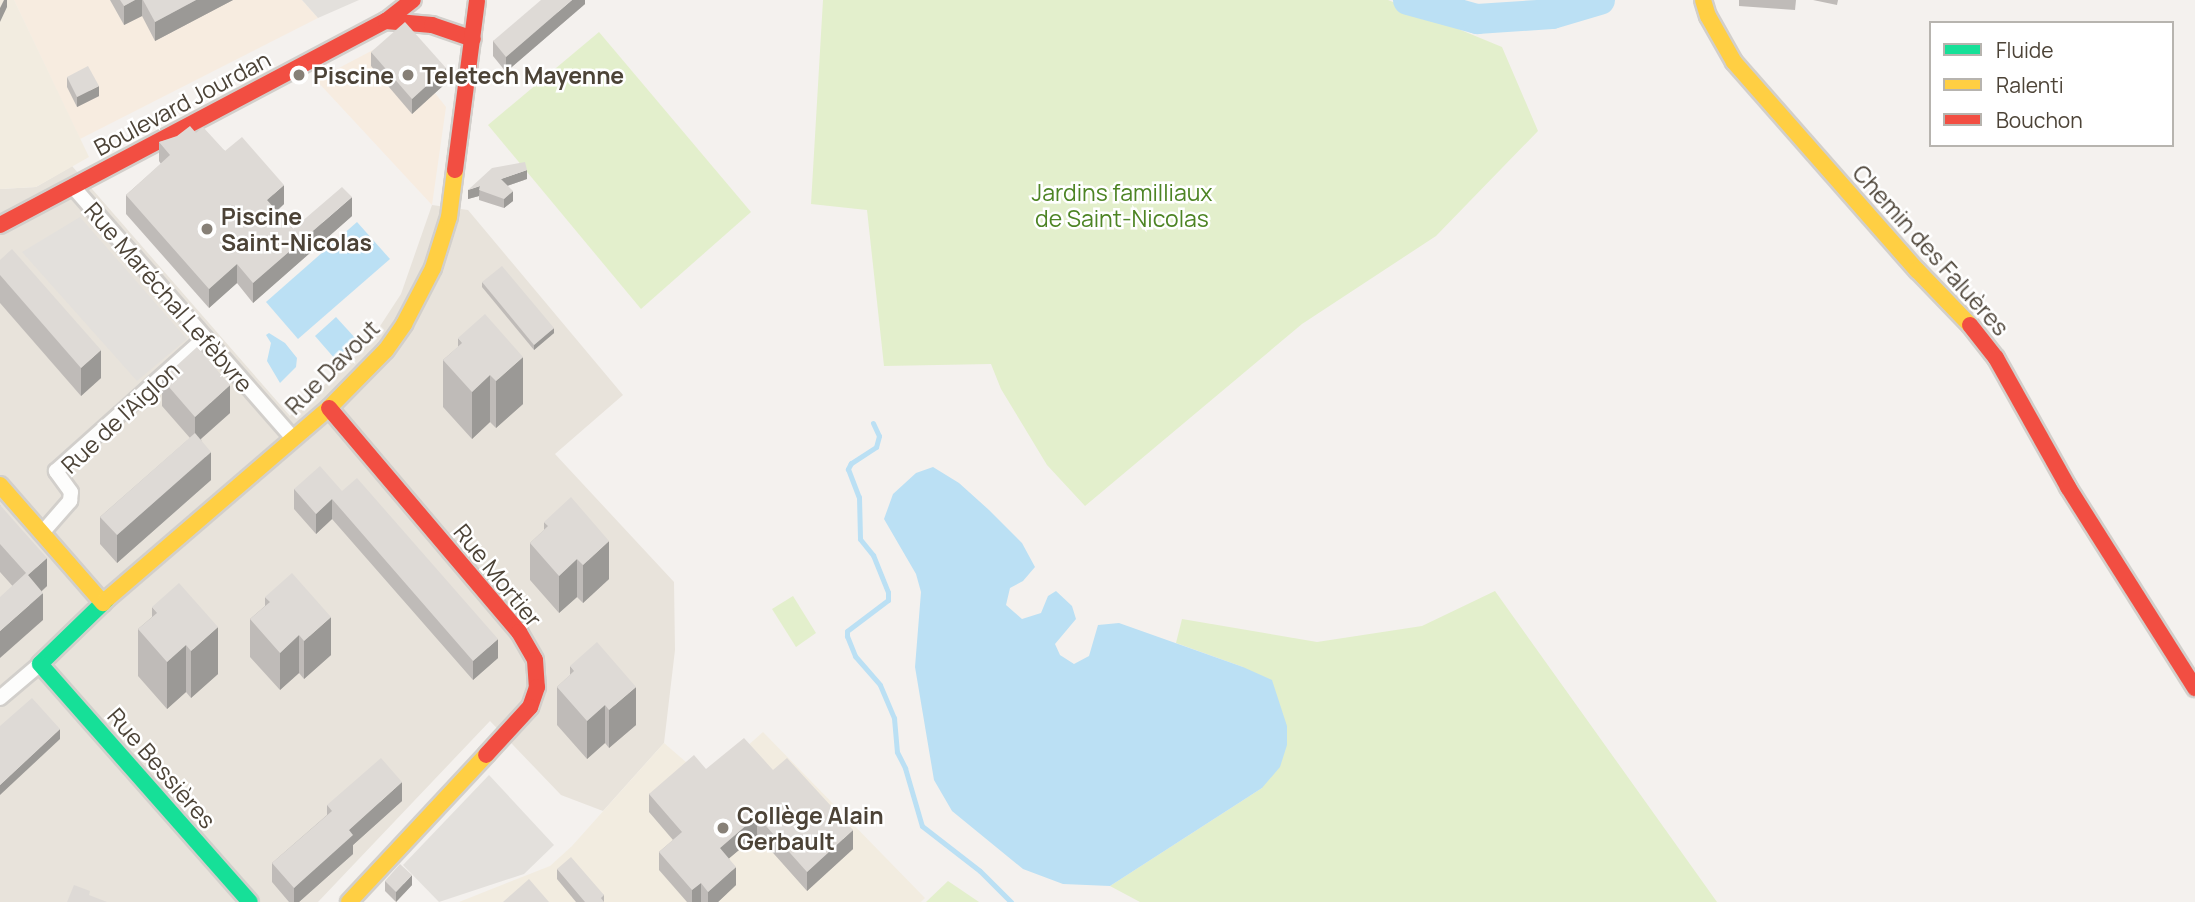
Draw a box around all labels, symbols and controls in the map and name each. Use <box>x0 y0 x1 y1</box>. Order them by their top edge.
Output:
legend <box>1929 21 2174 147</box>
text: Fluide <box>1996 36 2054 64</box>
street label: Boulevard Jourdan <box>89 45 275 161</box>
place label: Piscine <box>313 61 394 89</box>
place label: Teletech Mayenne <box>422 61 624 89</box>
marker: Piscine <box>291 67 307 83</box>
marker: Teletech Mayenne <box>400 67 416 83</box>
text: Ralenti <box>1996 71 2064 99</box>
text: Bouchon <box>1996 106 2083 134</box>
street label: Chemin des Faluères <box>1847 159 2015 341</box>
park label: Jardins familliaux de Saint-Nicolas <box>1032 178 1212 232</box>
street label: Rue Maréchal Lefèbvre <box>79 197 259 397</box>
place label: Piscine Saint-Nicolas <box>221 202 372 256</box>
marker: Piscine Saint-Nicolas <box>199 221 215 237</box>
street label: Rue Davout <box>279 314 385 420</box>
street label: Rue de l'Aiglon <box>55 355 185 479</box>
street label: Rue Mortier <box>448 518 548 632</box>
street label: Rue Bessières <box>102 702 222 834</box>
place label: Collège Alain Gerbault <box>737 801 884 855</box>
marker: Collège Alain Gerbault <box>715 820 731 836</box>

